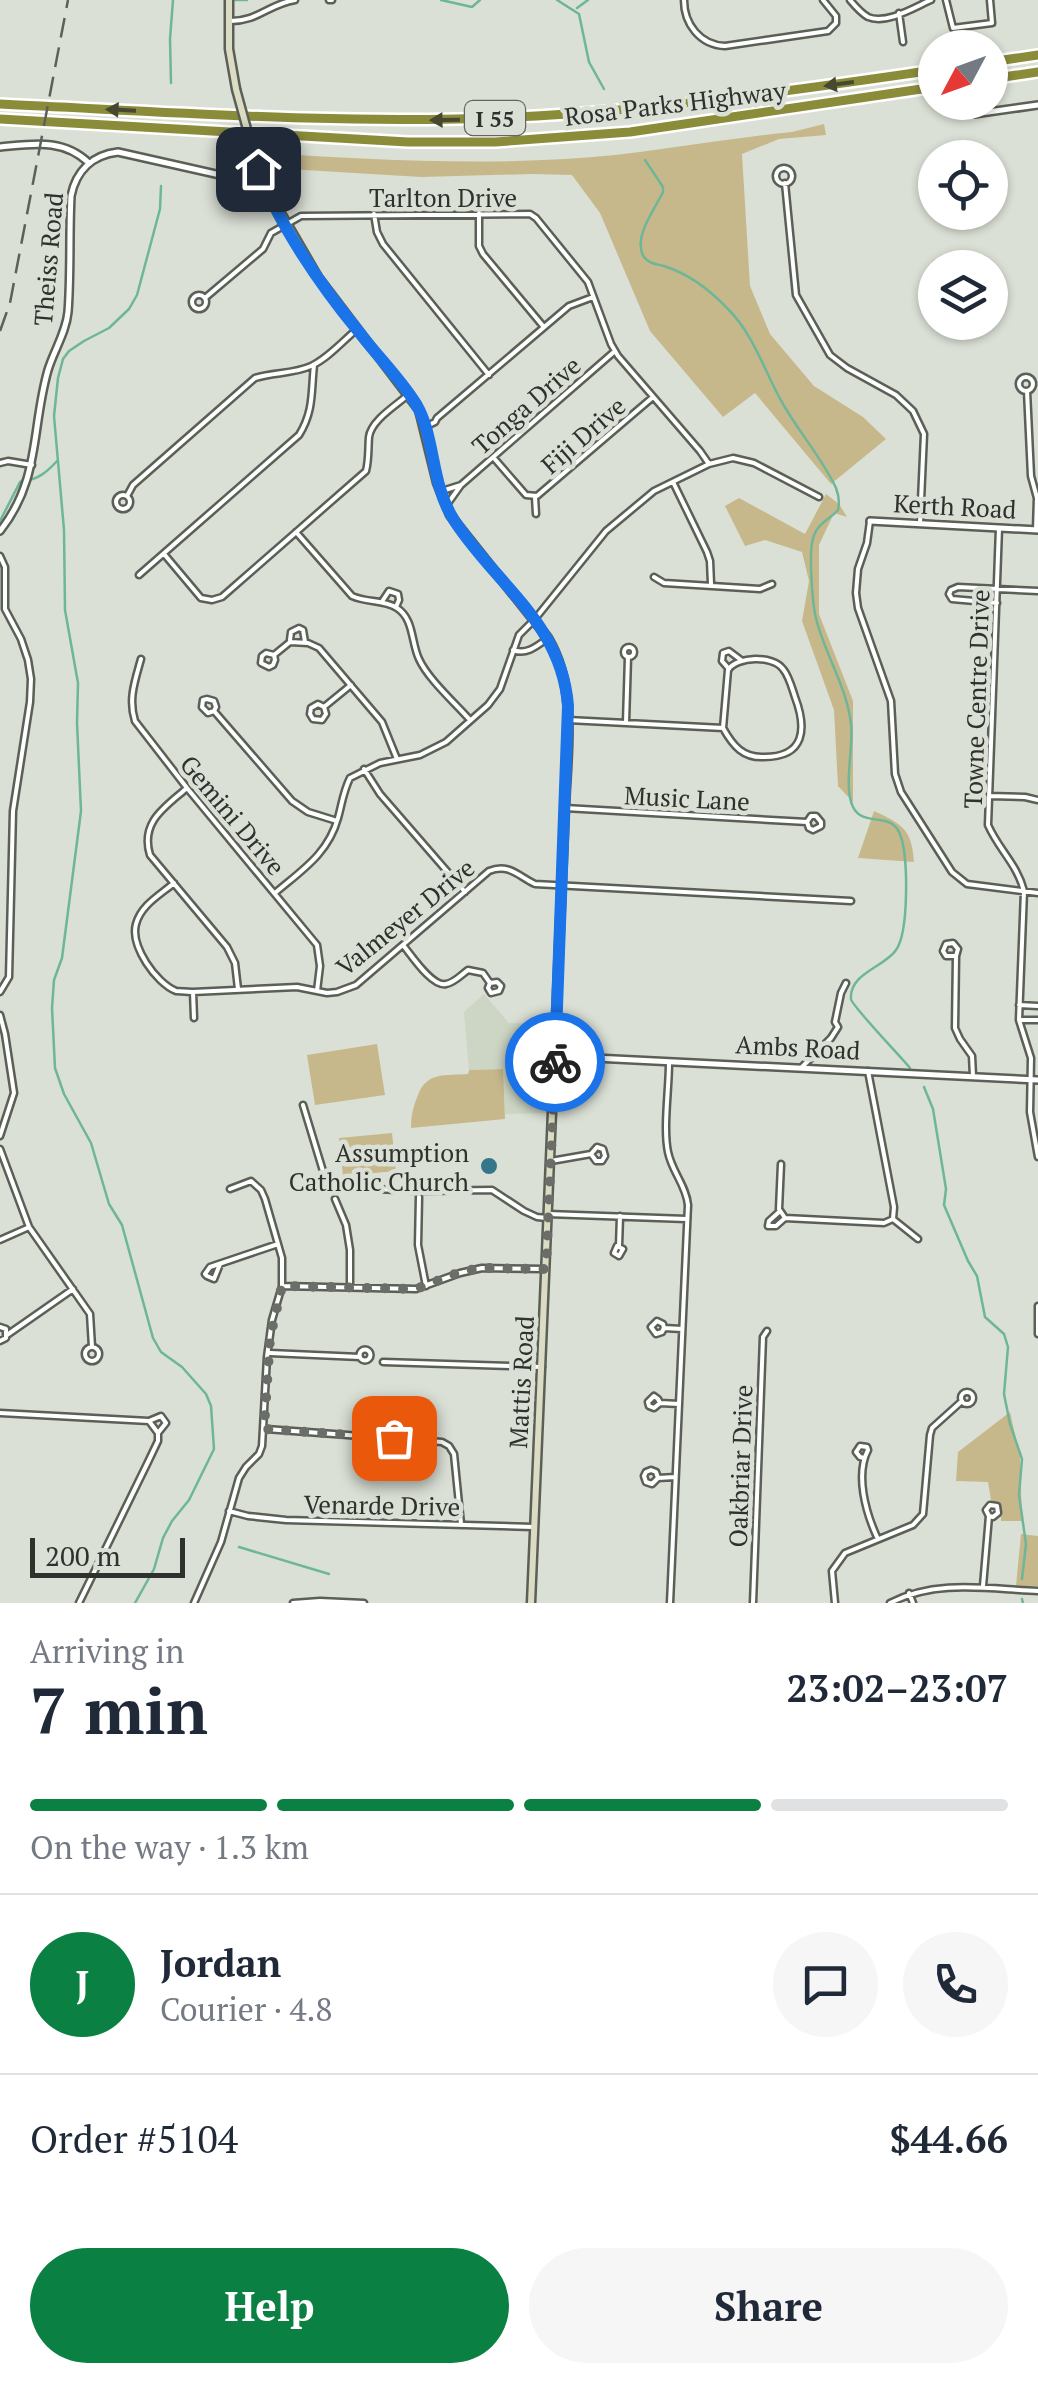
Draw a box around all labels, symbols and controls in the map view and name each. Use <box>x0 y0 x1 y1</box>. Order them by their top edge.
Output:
north arrow <box>918 30 1008 120</box>
map controls <box>918 30 1008 340</box>
street label: Rosa Parks Highway <box>562 73 788 133</box>
one-way arrow <box>822 76 854 92</box>
road number: I 55 <box>465 101 525 135</box>
one-way arrow <box>104 102 136 118</box>
one-way arrow <box>429 112 461 128</box>
pin <box>216 127 301 212</box>
button: locate <box>918 140 1008 230</box>
icon: home <box>231 142 286 197</box>
street label: Tarlton Drive <box>369 181 517 214</box>
street label: Theiss Road <box>26 191 70 327</box>
button: layers <box>918 250 1008 340</box>
street label: Tonga Drive <box>465 349 587 461</box>
street label: Fiji Drive <box>534 389 632 481</box>
street label: Kerth Road <box>893 486 1017 526</box>
street label: Towne Centre Drive <box>956 589 996 809</box>
street label: Gemini Drive <box>173 748 293 882</box>
street label: Music Lane <box>623 778 751 818</box>
street label: Valmeyer Drive <box>329 851 481 983</box>
courier <box>505 1012 605 1112</box>
street label: Ambs Road <box>735 1027 861 1067</box>
icon: bike <box>528 1035 583 1090</box>
place label: Assumption Catholic Church <box>289 1136 469 1198</box>
marker: Assumption Catholic Church <box>478 1155 500 1177</box>
street label: Mattis Road <box>501 1315 541 1449</box>
street label: Oakbriar Drive <box>721 1384 759 1548</box>
pin <box>352 1396 437 1481</box>
icon: bag <box>367 1411 422 1466</box>
street label: Venarde Drive <box>303 1487 461 1523</box>
scale bar <box>30 1533 185 1578</box>
text: 200 m <box>45 1537 121 1574</box>
text: Arriving in <box>30 1630 184 1672</box>
text: 23:02–23:07 <box>786 1663 1008 1713</box>
text: 7 min <box>30 1666 208 1753</box>
text: On the way · 1.3 km <box>30 1826 309 1868</box>
button: chat <box>773 1932 878 2037</box>
button: phone <box>903 1932 1008 2037</box>
text: Jordan <box>160 1938 281 1988</box>
text: J <box>76 1959 89 2009</box>
text: Courier · 4.8 <box>160 1988 332 2030</box>
text: Order #5104 <box>30 2114 238 2164</box>
text: $44.66 <box>889 2114 1008 2164</box>
button: Help <box>30 2248 509 2363</box>
button: Share <box>529 2248 1008 2363</box>

